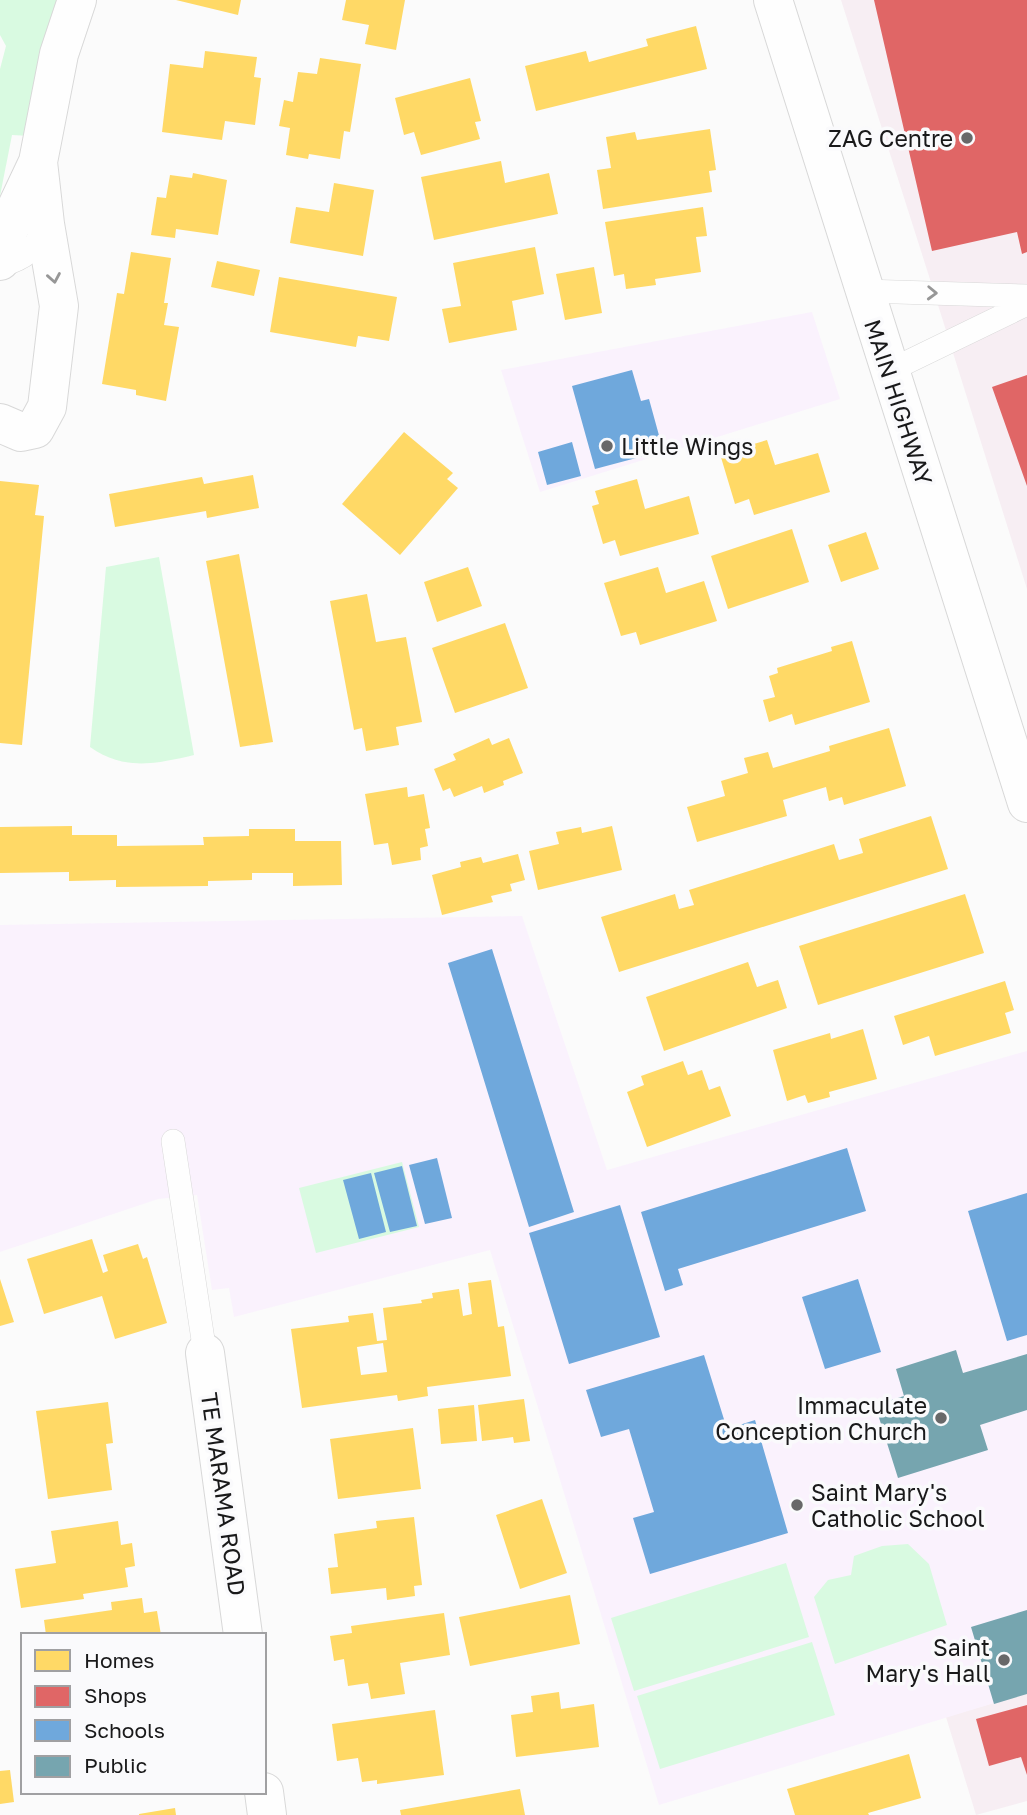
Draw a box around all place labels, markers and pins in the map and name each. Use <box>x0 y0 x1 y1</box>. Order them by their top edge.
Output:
place label: ZAG Centre <box>828 124 953 152</box>
marker: ZAG Centre <box>959 130 975 146</box>
place label: Little Wings <box>621 432 753 460</box>
marker: Little Wings <box>599 438 615 454</box>
place label: Immaculate Conception Church <box>715 1391 927 1445</box>
marker: Immaculate Conception Church <box>933 1410 949 1426</box>
place label: Saint Mary's Catholic School <box>811 1478 985 1532</box>
marker: Saint Mary's Catholic School <box>789 1497 805 1513</box>
place label: Saint Mary's Hall <box>866 1633 990 1687</box>
marker: Saint Mary's Hall <box>996 1652 1012 1668</box>

